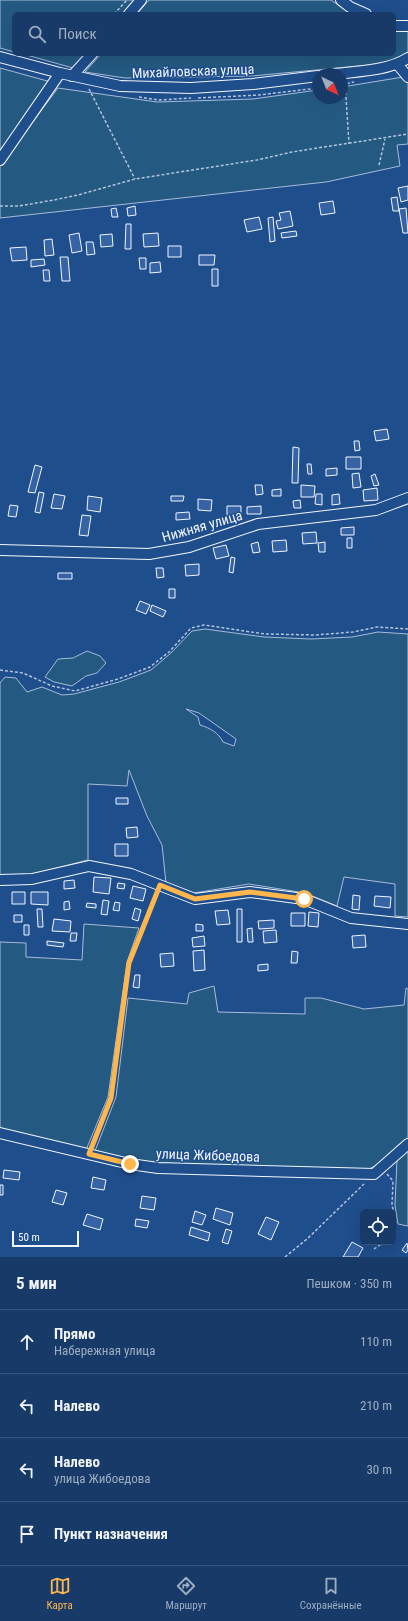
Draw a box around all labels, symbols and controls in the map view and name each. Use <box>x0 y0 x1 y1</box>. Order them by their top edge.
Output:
search box <box>12 12 396 56</box>
icon: search <box>26 23 48 45</box>
text: Поиск <box>58 25 97 43</box>
street label: Михайловская улица <box>131 61 255 81</box>
north arrow <box>312 68 348 104</box>
street label: Нижняя улица <box>160 507 244 545</box>
route start <box>295 890 313 908</box>
street label: улица Жибоедова <box>156 1145 260 1165</box>
route end <box>121 1155 139 1173</box>
map controls <box>360 1209 396 1245</box>
button: locate <box>360 1209 396 1245</box>
scale bar <box>12 1229 79 1248</box>
text: 50 m <box>18 1231 40 1244</box>
text: 5 мин <box>16 1273 57 1293</box>
text: Пешком · 350 m <box>306 1276 392 1291</box>
text: Прямо <box>54 1325 95 1343</box>
icon: ahead <box>16 1331 38 1353</box>
text: 110 m <box>360 1334 392 1349</box>
text: Набережная улица <box>54 1343 155 1358</box>
icon: left <box>16 1395 38 1417</box>
text: Налево <box>54 1397 100 1415</box>
text: 210 m <box>360 1398 392 1413</box>
text: Налево <box>54 1453 100 1471</box>
icon: left <box>16 1459 38 1481</box>
text: 30 m <box>366 1462 392 1477</box>
text: улица Жибоедова <box>54 1471 151 1486</box>
icon: arrive <box>16 1523 38 1545</box>
text: Пункт назначения <box>54 1525 168 1543</box>
tab: Карта <box>46 1575 73 1612</box>
tab: Маршрут <box>166 1575 207 1612</box>
tab: Сохранённые <box>300 1575 362 1612</box>

